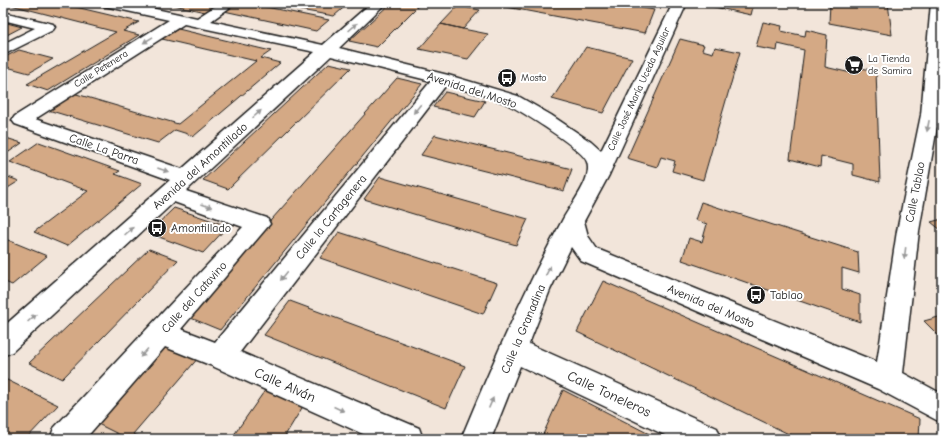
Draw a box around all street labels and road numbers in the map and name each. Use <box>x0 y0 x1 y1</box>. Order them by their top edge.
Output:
street label: Calle José María Uceda Aguilar <box>605 25 673 153</box>
street label: Calle Petenera <box>72 48 130 90</box>
street label: Avenida del Mosto <box>425 69 519 111</box>
street label: Avenida del Amontillado <box>150 120 250 212</box>
street label: Calle La Parra <box>67 131 141 167</box>
street label: Calle Tablao <box>902 160 928 224</box>
street label: Calle la Cartagenera <box>293 172 369 262</box>
street label: Calle del Catavino <box>158 258 230 336</box>
street label: Avenida del Mosto <box>665 281 757 331</box>
street label: Calle la Granadina <box>498 282 548 376</box>
street label: Calle Alván <box>252 364 318 406</box>
street label: Calle Toneleros <box>564 367 654 421</box>

